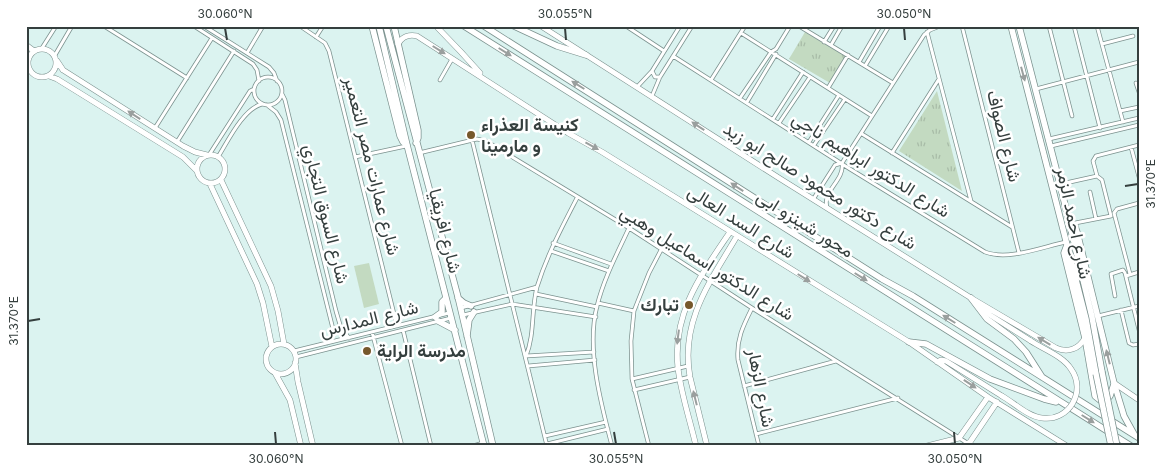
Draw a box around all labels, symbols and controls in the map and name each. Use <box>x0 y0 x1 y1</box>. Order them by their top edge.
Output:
text: 30.060°N <box>198 6 252 21</box>
text: 30.055°N <box>538 6 592 21</box>
text: 30.050°N <box>877 6 931 21</box>
one-way arrow <box>433 46 446 55</box>
one-way arrow <box>499 47 512 57</box>
one-way arrow <box>1019 66 1027 81</box>
street label: شارع عمارات مصر التعمير <box>338 73 405 258</box>
one-way arrow <box>571 81 584 90</box>
street label: شارع الصواف <box>981 88 1026 184</box>
street label: شارع الدكتور ابراهيم ناجي <box>786 107 954 226</box>
one-way arrow <box>128 110 141 120</box>
place label: كنيسة العذراء و مارمينا <box>481 114 579 157</box>
street label: شارع دكتور محمود صالح ابو زيد <box>719 117 921 255</box>
one-way arrow <box>692 121 705 131</box>
marker: كنيسة العذراء و مارمينا <box>465 129 477 141</box>
street label: شارع السوق التجاري <box>294 142 354 287</box>
one-way arrow <box>584 142 599 150</box>
text: 31.370°E <box>1143 159 1158 209</box>
street label: شارع احمد الزمر <box>1050 164 1097 281</box>
street label: شارع السد العالى <box>683 180 798 264</box>
one-way arrow <box>731 182 744 191</box>
street label: محور شينزو ابى <box>752 185 858 263</box>
street label: شارع افريقيا <box>423 186 466 276</box>
street label: شارع الدكتور اسماعيل وهبي <box>614 200 798 329</box>
one-way arrow <box>855 272 868 281</box>
one-way arrow <box>798 273 811 282</box>
place label: تبارك <box>641 294 679 316</box>
text: 31.370°E <box>6 296 21 346</box>
street label: شارع المدارس <box>317 296 421 343</box>
marker: تبارك <box>683 299 695 311</box>
one-way arrow <box>943 314 956 324</box>
one-way arrow <box>674 329 682 345</box>
one-way arrow <box>1038 337 1051 346</box>
place label: مدرسة الراية <box>377 340 466 362</box>
marker: مدرسة الراية <box>361 345 373 357</box>
street label: شارع الزهار <box>741 346 779 429</box>
one-way arrow <box>1104 350 1112 365</box>
one-way arrow <box>963 380 977 389</box>
one-way arrow <box>691 391 699 406</box>
one-way arrow <box>1081 415 1094 424</box>
text: 30.060°N <box>249 451 303 466</box>
text: 30.055°N <box>589 451 643 466</box>
text: 30.050°N <box>928 451 982 466</box>

